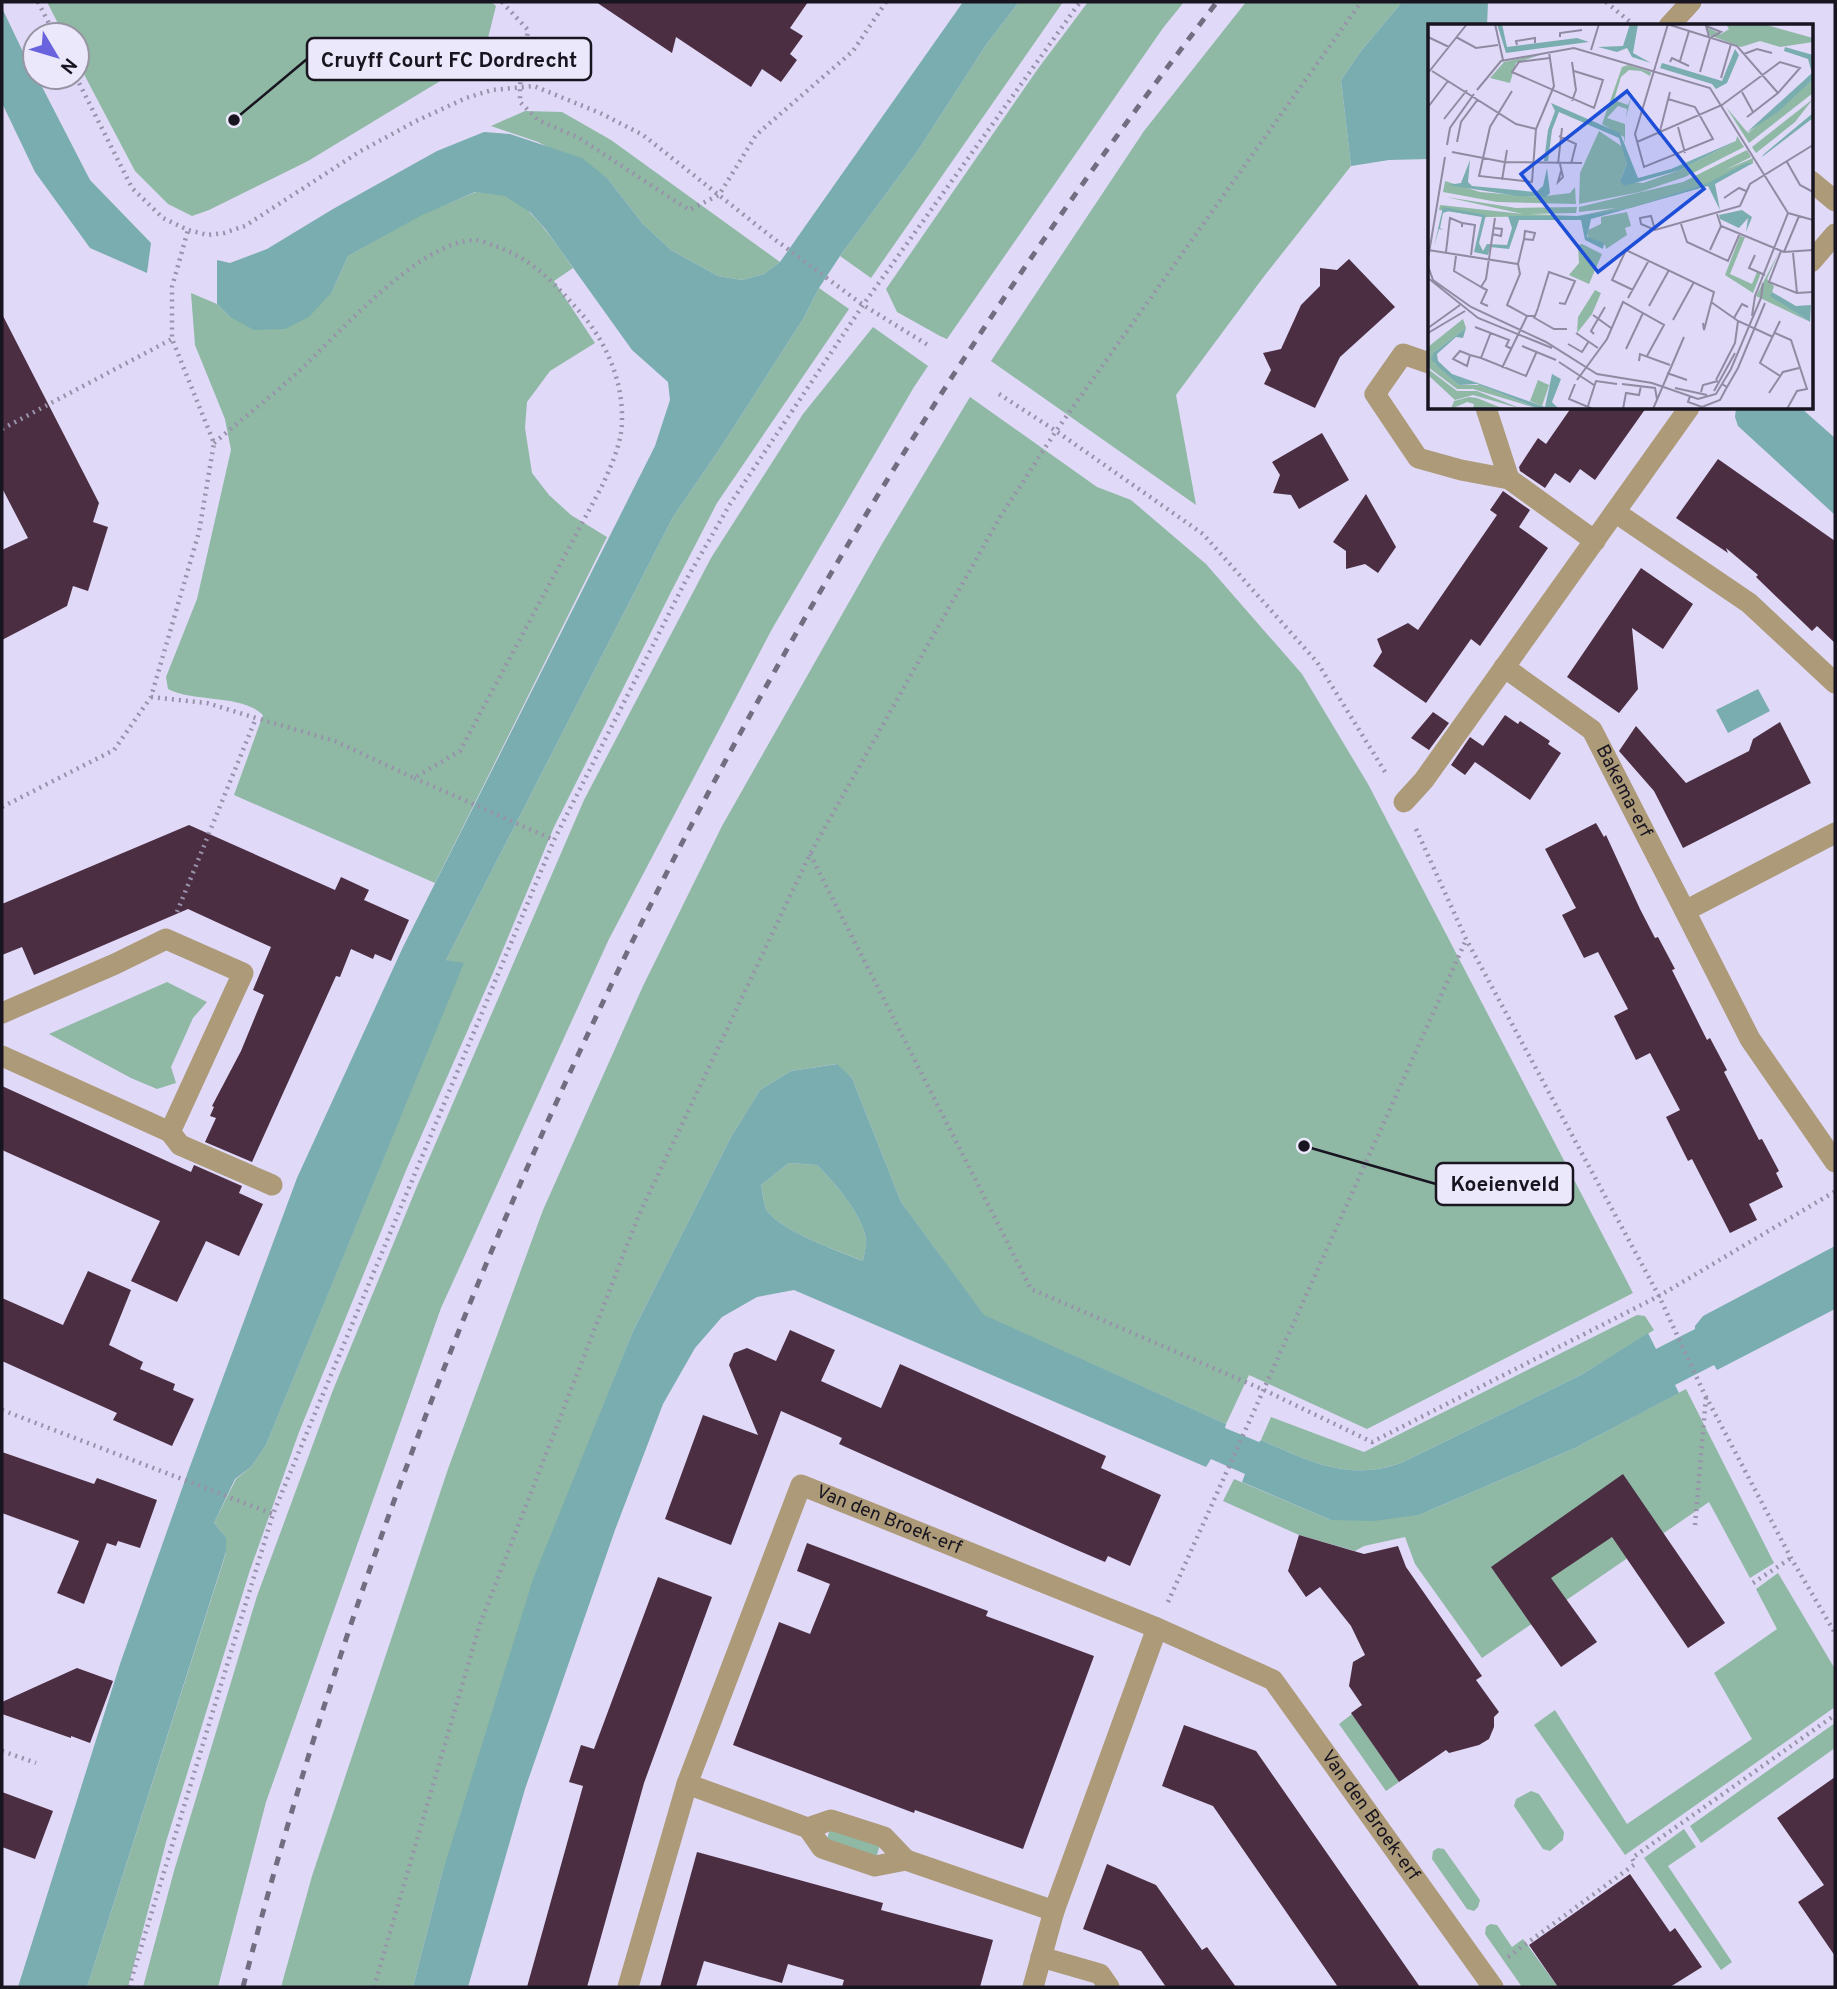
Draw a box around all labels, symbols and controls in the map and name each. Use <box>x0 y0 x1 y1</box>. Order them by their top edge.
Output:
north arrow <box>21 21 91 91</box>
inset map <box>1428 24 1812 410</box>
callout: Cruyff Court FC Dordrecht <box>307 38 591 80</box>
text: Cruyff Court FC Dordrecht <box>321 48 577 75</box>
text: N <box>54 52 81 78</box>
street label: Bakema-erf <box>1590 741 1657 842</box>
callout: Koeienveld <box>1436 1163 1573 1205</box>
text: Koeienveld <box>1450 1172 1560 1199</box>
street label: Van den Broek-erf <box>812 1480 966 1561</box>
street label: Van den Broek-erf <box>1315 1746 1425 1886</box>

